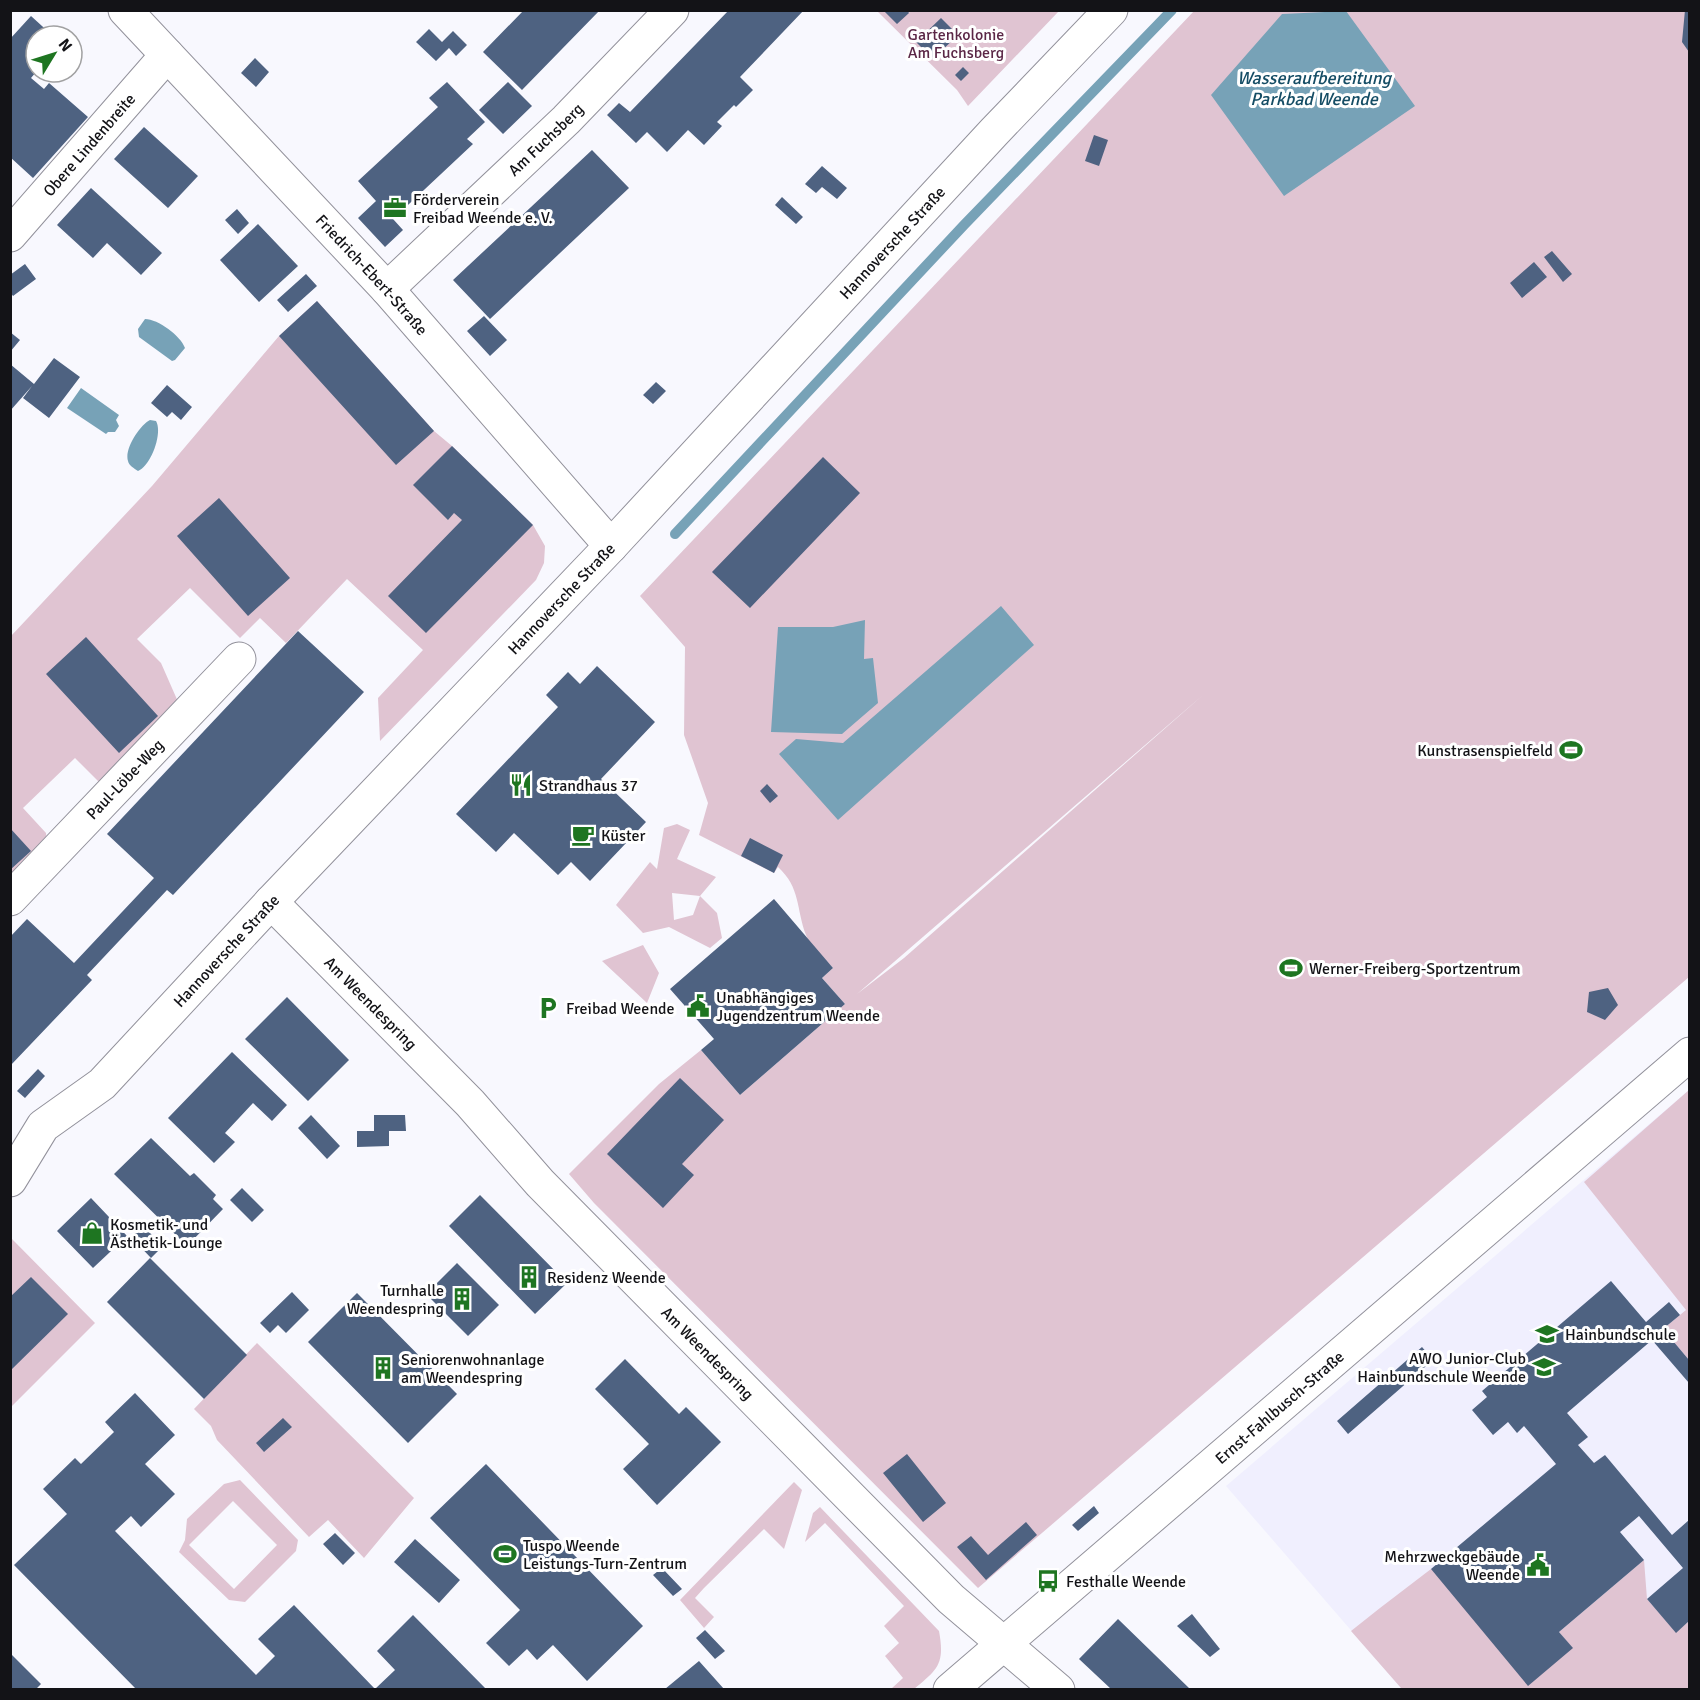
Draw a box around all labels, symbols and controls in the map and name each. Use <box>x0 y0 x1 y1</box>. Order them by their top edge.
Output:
north arrow <box>24 24 84 84</box>
park label: Gartenkolonie Am Fuchsberg <box>908 25 1004 63</box>
text: N <box>54 35 76 56</box>
water label: Wasseraufbereitung Parkbad Weende <box>1237 67 1393 110</box>
street label: Obere Lindenbreite <box>39 90 140 201</box>
street label: Am Fuchsberg <box>504 99 588 181</box>
street label: Hannoversche Straße <box>835 182 950 304</box>
place label: Förderverein Freibad Weende e. V. <box>413 190 553 228</box>
office icon: Förderverein Freibad Weende e. V. <box>382 195 408 221</box>
street label: Friedrich-Ebert-Straße <box>311 211 432 340</box>
street label: Hannoversche Straße <box>504 539 620 659</box>
street label: Paul-Löbe-Weg <box>82 735 168 824</box>
sports icon: Kunstrasenspielfeld <box>1558 737 1584 763</box>
place label: Kunstrasenspielfeld <box>1417 741 1553 761</box>
restaurant icon: Strandhaus 37 <box>508 772 534 798</box>
place label: Strandhaus 37 <box>539 776 638 796</box>
cafe icon: Küster <box>570 822 596 848</box>
place label: Küster <box>601 826 645 846</box>
street label: Hannoversche Straße <box>169 890 284 1012</box>
street label: Am Weendespring <box>320 953 421 1055</box>
sports icon: Werner-Freiberg-Sportzentrum <box>1278 955 1304 981</box>
place label: Werner-Freiberg-Sportzentrum <box>1309 959 1521 979</box>
place label: Unabhängiges Jugendzentrum Weende <box>716 988 880 1026</box>
public building icon: Unabhängiges Jugendzentrum Weende <box>685 993 711 1019</box>
parking icon: Freibad Weende <box>535 995 561 1021</box>
place label: Freibad Weende <box>566 999 675 1019</box>
place label: Kosmetik- und Ästhetik-Lounge <box>110 1215 223 1253</box>
shop icon: Kosmetik- und Ästhetik-Lounge <box>79 1220 105 1246</box>
building icon: Residenz Weende <box>516 1264 542 1290</box>
place label: Residenz Weende <box>547 1268 666 1288</box>
place label: Turnhalle Weendespring <box>347 1281 444 1319</box>
building icon: Turnhalle Weendespring <box>449 1286 475 1312</box>
street label: Am Weendespring <box>657 1303 758 1405</box>
school or university icon: Hainbundschule <box>1534 1321 1560 1347</box>
place label: Hainbundschule <box>1565 1325 1676 1345</box>
street label: Ernst-Fahlbusch-Straße <box>1211 1347 1348 1469</box>
place label: AWO Junior-Club Hainbundschule Weende <box>1357 1349 1526 1387</box>
place label: Seniorenwohnanlage am Weendespring <box>401 1350 545 1388</box>
school or university icon: AWO Junior-Club Hainbundschule Weende <box>1531 1354 1557 1380</box>
building icon: Seniorenwohnanlage am Weendespring <box>370 1355 396 1381</box>
place label: Tuspo Weende Leistungs-Turn-Zentrum <box>523 1536 687 1574</box>
sports icon: Tuspo Weende Leistungs-Turn-Zentrum <box>492 1541 518 1567</box>
place label: Mehrzweckgebäude Weende <box>1384 1547 1520 1585</box>
public building icon: Mehrzweckgebäude Weende <box>1525 1552 1551 1578</box>
bus stop icon: Festhalle Weende <box>1035 1568 1061 1594</box>
place label: Festhalle Weende <box>1066 1572 1186 1592</box>

